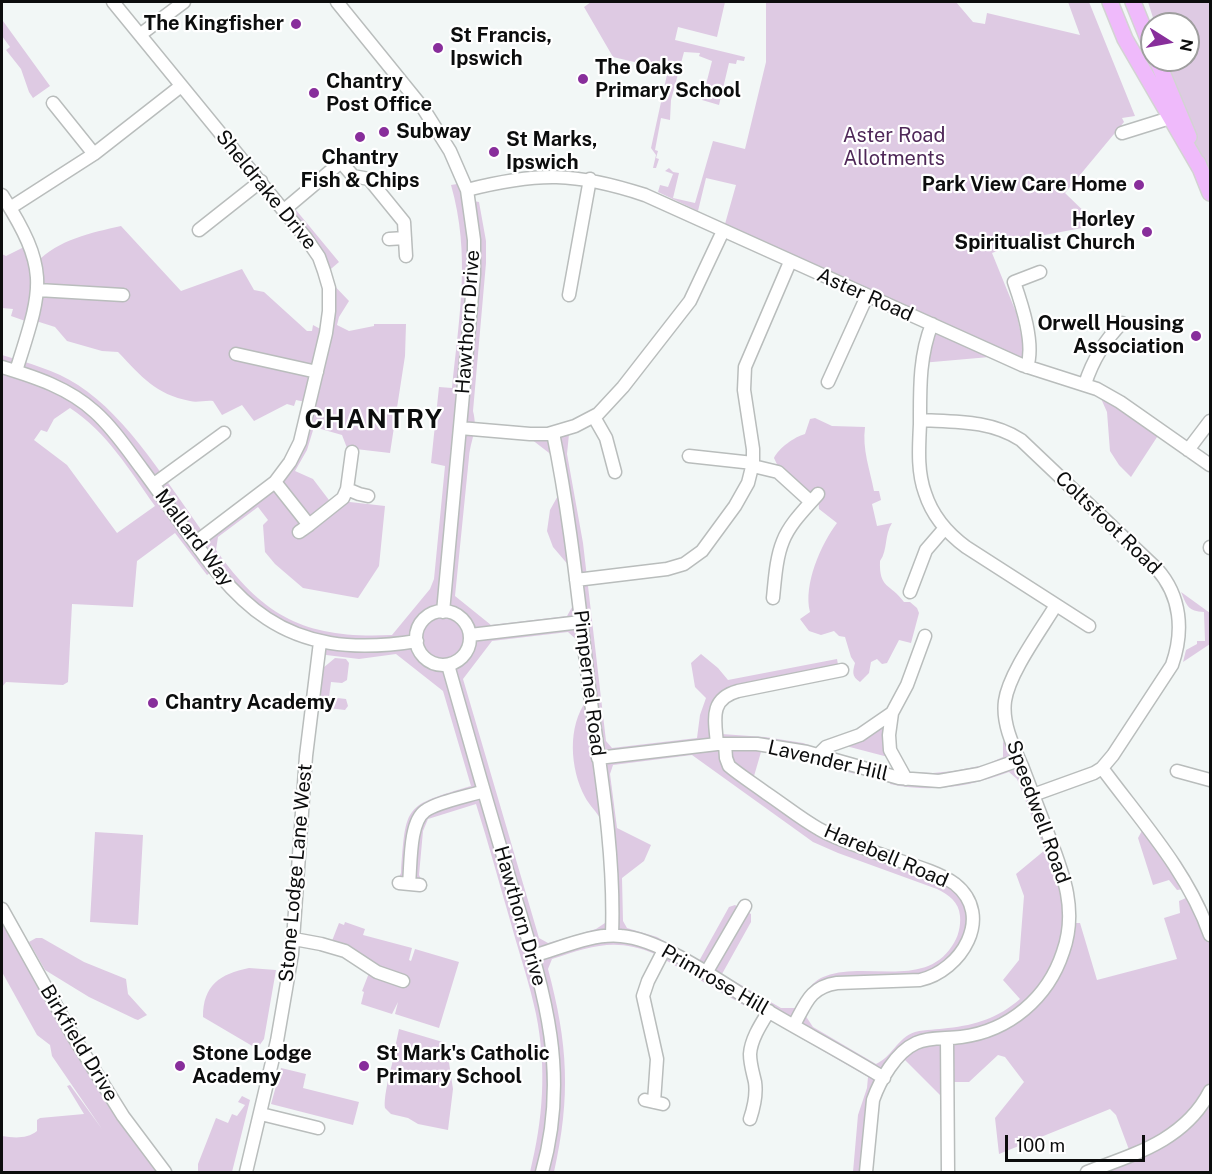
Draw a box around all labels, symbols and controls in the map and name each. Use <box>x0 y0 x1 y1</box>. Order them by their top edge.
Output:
place label: The Kingfisher <box>144 12 284 36</box>
north arrow <box>1140 12 1200 72</box>
marker: The Kingfisher <box>289 17 303 31</box>
place label: St Francis, Ipswich <box>450 24 552 71</box>
text: N <box>1176 37 1197 53</box>
marker: St Francis, Ipswich <box>431 41 445 55</box>
place label: The Oaks Primary School <box>595 56 741 103</box>
place label: Chantry Post Office <box>326 70 432 117</box>
marker: The Oaks Primary School <box>576 72 590 86</box>
marker: Chantry Post Office <box>307 86 321 100</box>
place label: Subway <box>396 120 471 144</box>
park label: Aster Road Allotments <box>843 124 945 171</box>
street label: Sheldrake Drive <box>210 125 322 255</box>
marker: Subway <box>377 125 391 139</box>
place label: St Marks, Ipswich <box>506 128 598 175</box>
marker: Chantry Fish & Chips <box>353 130 367 144</box>
marker: St Marks, Ipswich <box>487 145 501 159</box>
place label: Chantry Fish & Chips <box>301 146 419 193</box>
place label: Park View Care Home <box>922 173 1127 197</box>
marker: Park View Care Home <box>1132 178 1146 192</box>
place label: Horley Spiritualist Church <box>954 208 1135 255</box>
marker: Horley Spiritualist Church <box>1140 225 1154 239</box>
street label: Hawthorn Drive <box>451 249 485 395</box>
street label: Aster Road <box>813 263 917 327</box>
place label: Orwell Housing Association <box>1037 312 1184 359</box>
marker: Orwell Housing Association <box>1189 329 1203 343</box>
district label: CHANTRY <box>304 404 444 436</box>
street label: Coltsfoot Road <box>1050 466 1166 580</box>
street label: Mallard Way <box>150 485 238 591</box>
street label: Pimpernel Road <box>568 608 610 758</box>
place label: Chantry Academy <box>165 691 335 715</box>
marker: Chantry Academy <box>146 696 160 710</box>
street label: Lavender Hill <box>765 735 891 787</box>
street label: Speedwell Road <box>1001 737 1075 887</box>
street label: Stone Lodge Lane West <box>274 763 318 983</box>
street label: Harebell Road <box>820 819 952 893</box>
street label: Hawthorn Drive <box>489 843 551 989</box>
street label: Primrose Hill <box>657 940 773 1020</box>
street label: Birkfield Drive <box>35 980 123 1106</box>
place label: Stone Lodge Academy <box>192 1042 312 1089</box>
place label: St Mark's Catholic Primary School <box>376 1042 550 1089</box>
marker: Stone Lodge Academy <box>173 1059 187 1073</box>
marker: St Mark's Catholic Primary School <box>357 1059 371 1073</box>
scale bar <box>1008 1123 1148 1161</box>
text: 100 m <box>1016 1135 1065 1156</box>

